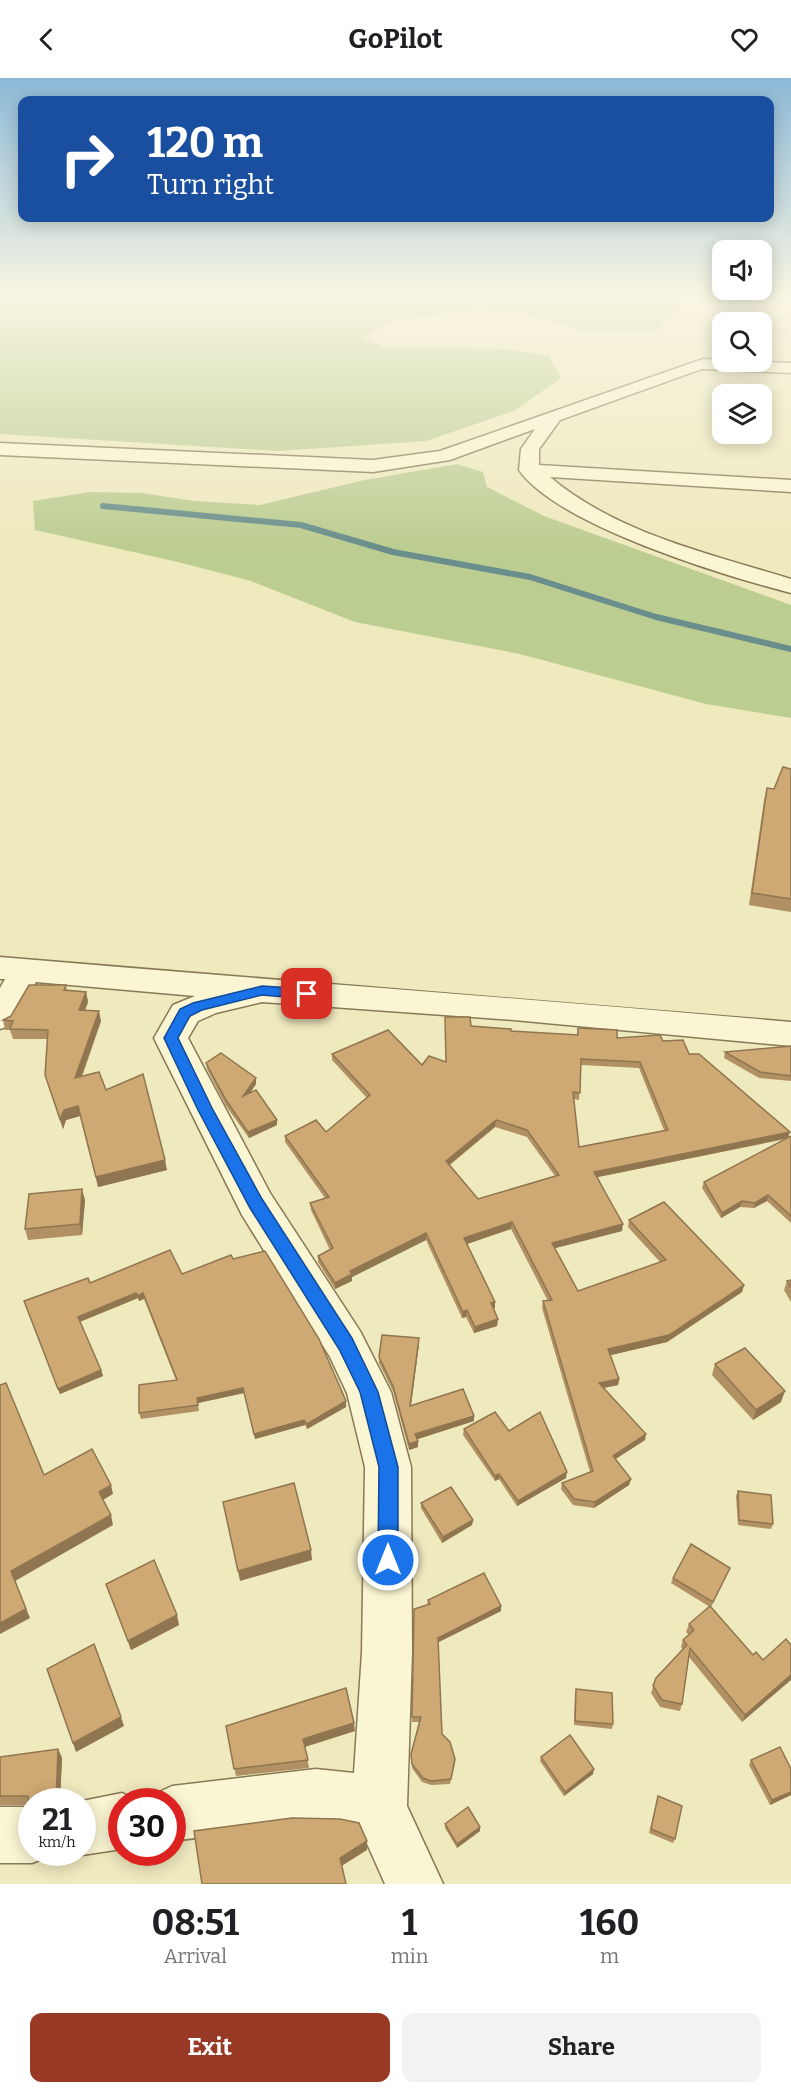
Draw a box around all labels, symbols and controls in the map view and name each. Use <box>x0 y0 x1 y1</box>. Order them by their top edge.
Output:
icon: back <box>30 23 63 56</box>
text: GoPilot <box>348 23 443 55</box>
icon: heart <box>728 23 761 56</box>
text: 120 m <box>147 118 263 168</box>
icon: right <box>48 120 126 198</box>
text: Turn right <box>147 169 274 201</box>
map controls <box>712 240 772 444</box>
button: sound <box>712 240 772 300</box>
button: search <box>712 312 772 372</box>
button: layers <box>712 384 772 444</box>
pin <box>281 968 332 1019</box>
icon: arrive <box>290 977 323 1010</box>
position arrow <box>356 1528 420 1592</box>
speed limit sign: 30 <box>108 1788 186 1866</box>
text: 21 <box>42 1802 72 1838</box>
text: km/h <box>38 1833 76 1851</box>
text: 08:51 <box>151 1901 239 1945</box>
text: 1 <box>402 1901 417 1945</box>
text: 160 <box>580 1901 640 1945</box>
text: Arrival <box>164 1944 227 1968</box>
text: min <box>391 1944 428 1968</box>
text: m <box>600 1944 619 1968</box>
button: Exit <box>30 2013 390 2082</box>
button: Share <box>402 2013 761 2082</box>

